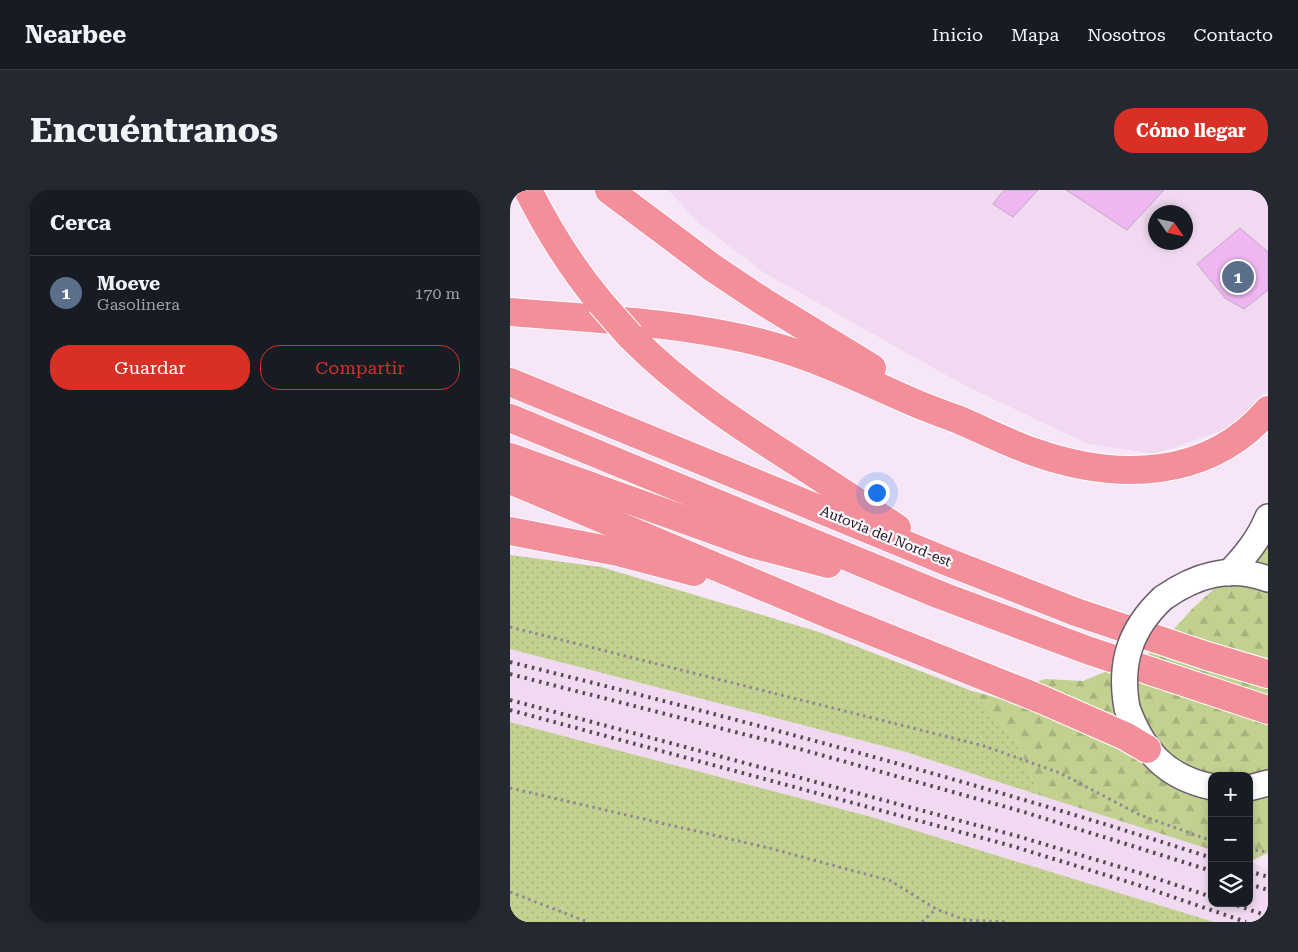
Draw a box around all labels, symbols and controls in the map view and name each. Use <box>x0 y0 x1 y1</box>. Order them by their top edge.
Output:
text: Nearbee <box>25 21 126 49</box>
text: Inicio <box>932 24 983 45</box>
text: Mapa <box>1011 24 1059 45</box>
text: Nosotros <box>1087 24 1165 45</box>
text: Contacto <box>1193 24 1273 45</box>
button: Cómo llegar <box>1114 108 1268 153</box>
text: Encuéntranos <box>30 110 278 151</box>
north arrow <box>1148 205 1193 250</box>
text: Cerca <box>50 211 111 235</box>
pin: 1 <box>1222 258 1254 296</box>
text: Moeve <box>97 272 160 295</box>
text: 1 <box>62 284 70 303</box>
text: 170 m <box>414 284 460 303</box>
text: Gasolinera <box>97 295 180 314</box>
button: Guardar <box>50 345 250 390</box>
button: Compartir <box>260 345 460 390</box>
your location <box>864 480 890 506</box>
street label: Autovia del Nord-est <box>818 502 954 570</box>
map controls <box>1208 772 1253 907</box>
button: + <box>1208 772 1253 817</box>
button: − <box>1208 817 1253 862</box>
button: layers <box>1208 862 1253 907</box>

